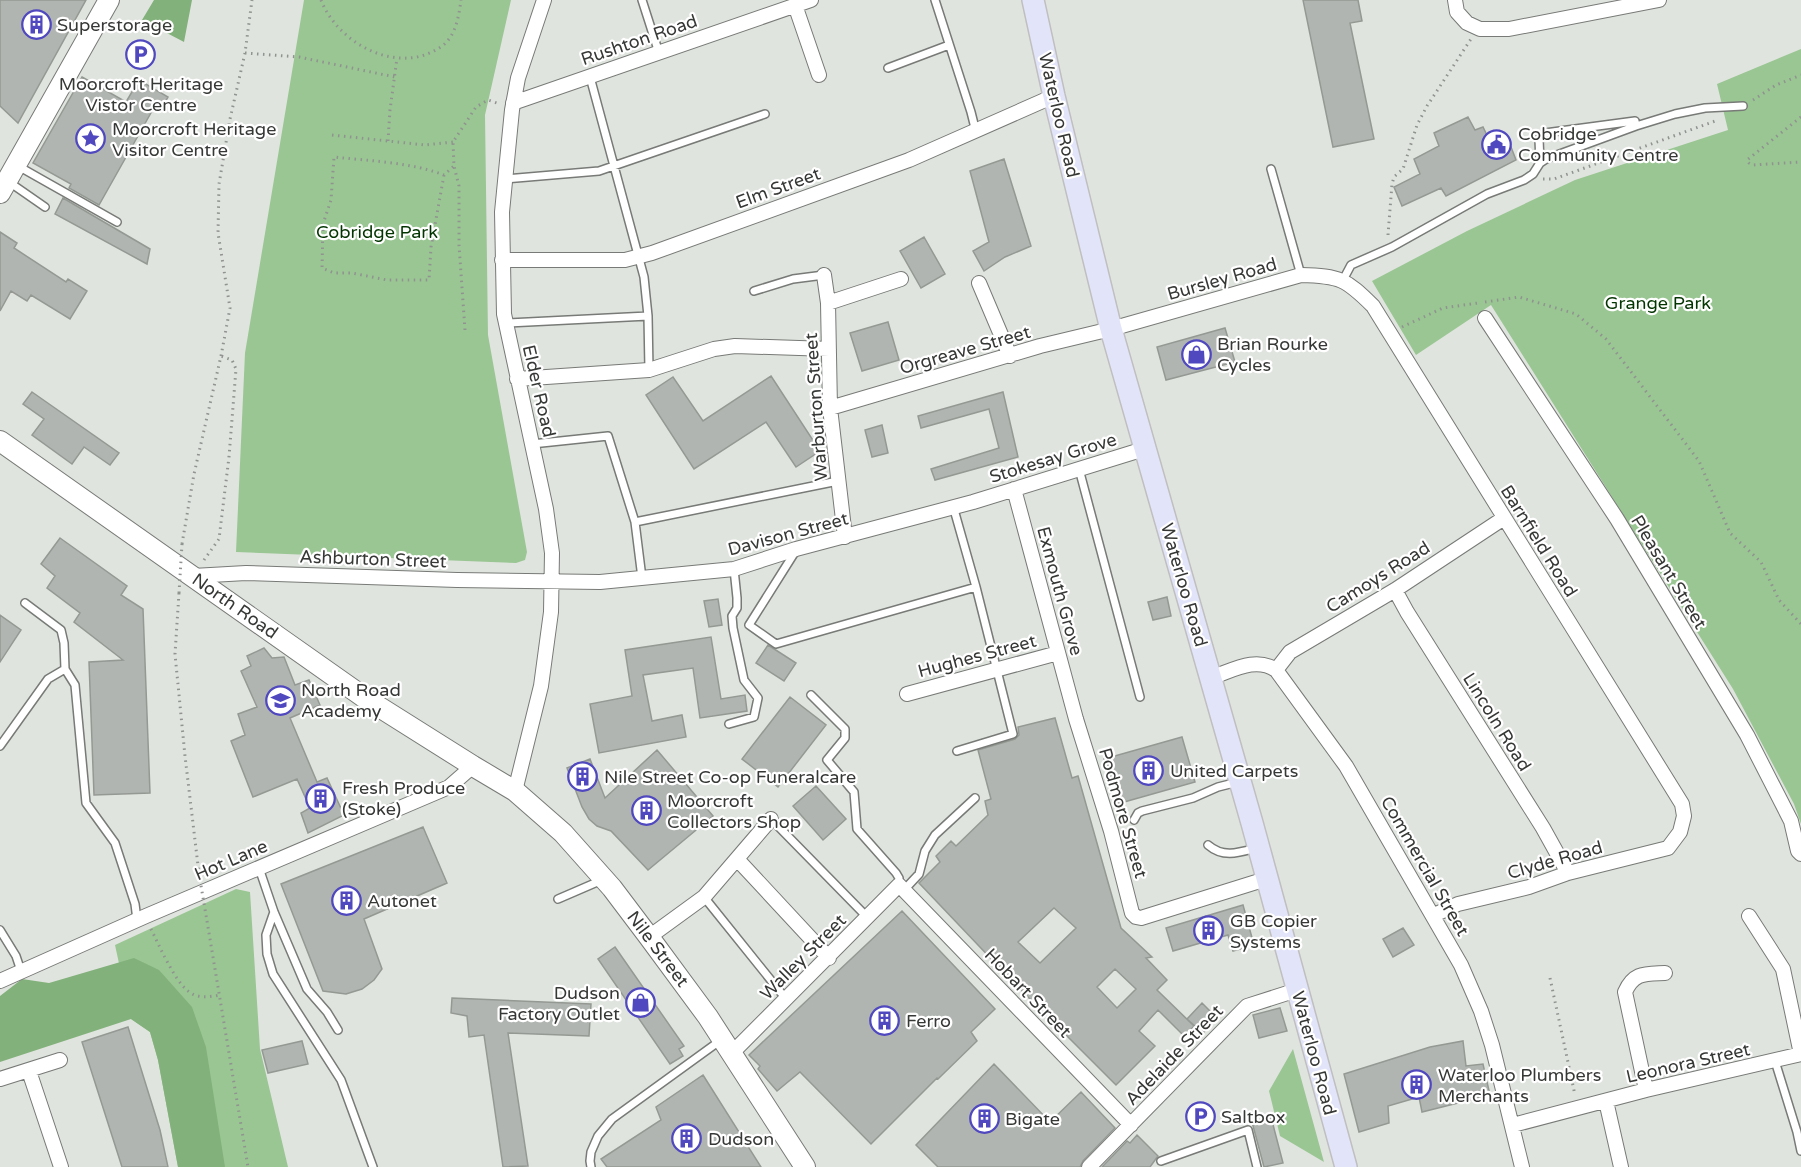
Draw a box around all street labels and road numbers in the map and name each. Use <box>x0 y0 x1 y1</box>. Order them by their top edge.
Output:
street label: Rushton Road <box>578 10 700 70</box>
street label: Waterloo Road <box>1034 50 1084 180</box>
street label: Elm Street <box>733 162 824 213</box>
street label: Bursley Road <box>1165 253 1279 305</box>
street label: Orgreave Street <box>897 321 1033 379</box>
street label: Warburton Street <box>800 332 832 482</box>
street label: Elder Road <box>518 343 560 439</box>
street label: Stokesay Grove <box>987 428 1119 488</box>
street label: Barnfield Road <box>1496 481 1582 601</box>
street label: Davison Street <box>725 507 851 561</box>
street label: Pleasant Street <box>1626 511 1712 633</box>
street label: Waterloo Road <box>1156 521 1212 649</box>
street label: Exmouth Grove <box>1032 524 1088 658</box>
street label: Camoys Road <box>1322 536 1434 618</box>
street label: Ashburton Street <box>299 545 447 573</box>
street label: North Road <box>188 568 282 644</box>
street label: Hughes Street <box>915 630 1039 682</box>
street label: Lincoln Road <box>1458 669 1536 775</box>
street label: Podmore Street <box>1094 745 1152 881</box>
street label: Commercial Street <box>1376 792 1474 940</box>
street label: Hot Lane <box>191 835 271 885</box>
street label: Clyde Road <box>1505 836 1605 884</box>
street label: Nile Street <box>622 907 694 991</box>
street label: Walley Street <box>755 909 851 1005</box>
street label: Hobart Street <box>980 944 1076 1042</box>
street label: Waterloo Road <box>1287 989 1341 1117</box>
street label: Adelaide Street <box>1120 1000 1228 1110</box>
street label: Leonora Street <box>1624 1038 1752 1088</box>

